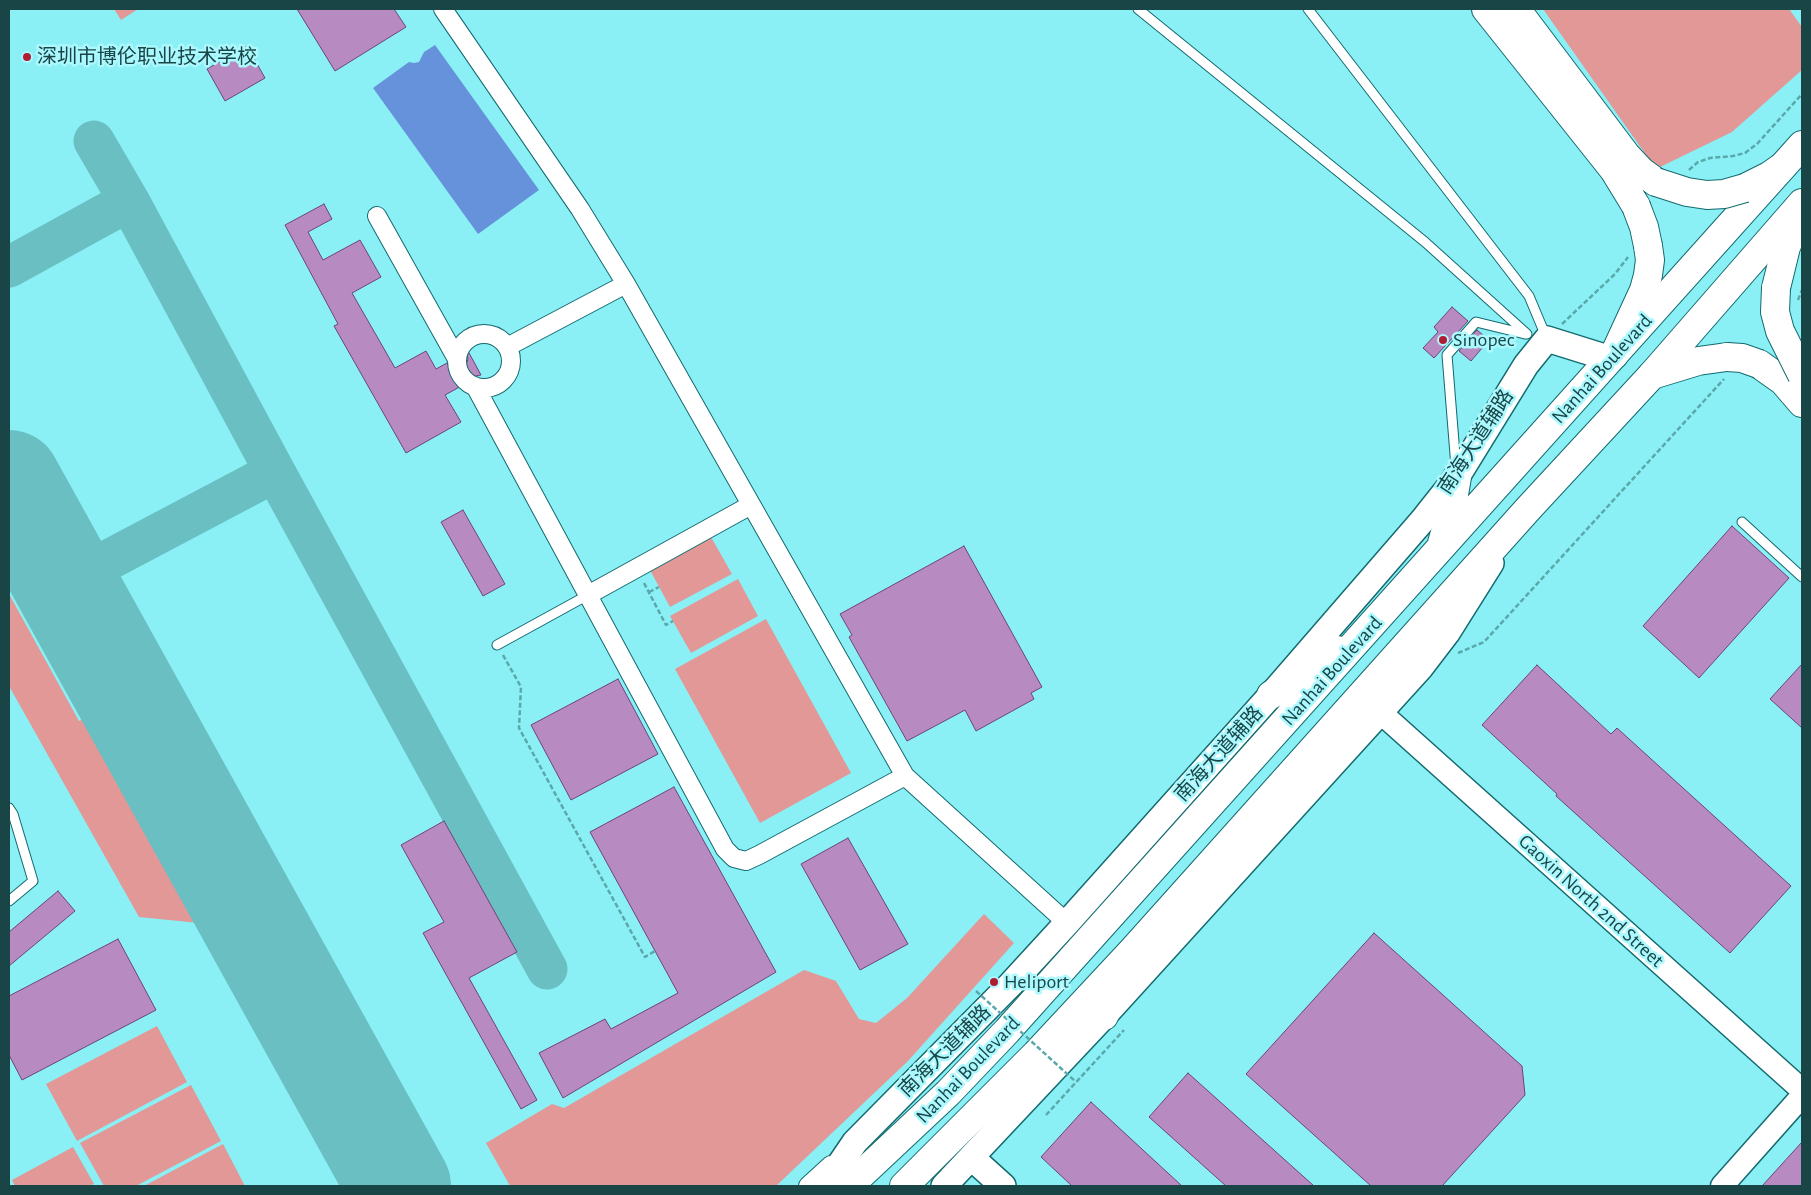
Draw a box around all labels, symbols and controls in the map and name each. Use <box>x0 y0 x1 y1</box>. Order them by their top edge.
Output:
place label: 深圳市博伦职业技术学校 <box>37 45 257 69</box>
marker: 深圳市博伦职业技术学校 <box>21 51 33 63</box>
street label: Nanhai Boulevard <box>1547 309 1657 429</box>
place label: Sinopec <box>1453 328 1515 352</box>
marker: Sinopec <box>1437 334 1449 346</box>
street label: 南海大道辅路 <box>1433 385 1519 499</box>
street label: Nanhai Boulevard <box>1277 611 1387 731</box>
street label: 南海大道辅路 <box>1170 701 1268 807</box>
street label: Gaoxin North 2nd Street <box>1513 829 1669 973</box>
place label: Heliport <box>1004 970 1069 994</box>
marker: Heliport <box>988 976 1000 988</box>
street label: 南海大道辅路 <box>894 1000 996 1102</box>
street label: Nanhai Boulevard <box>911 1012 1025 1128</box>

